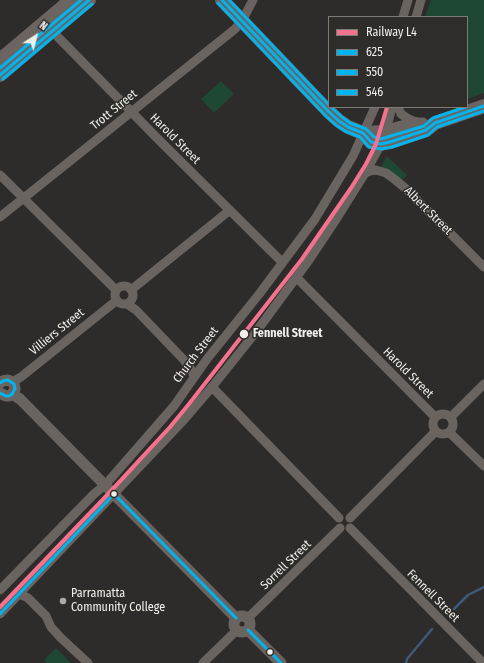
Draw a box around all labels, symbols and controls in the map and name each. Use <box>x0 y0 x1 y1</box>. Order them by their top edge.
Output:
north arrow <box>16 16 56 56</box>
legend <box>328 16 468 108</box>
text: N <box>37 19 50 33</box>
text: Railway L4 <box>366 25 417 39</box>
text: 625 <box>366 45 383 59</box>
text: 550 <box>366 65 383 79</box>
text: 546 <box>366 85 383 99</box>
street label: Trott Street <box>88 87 140 133</box>
street label: Harold Street <box>147 111 203 167</box>
street label: Albert Street <box>401 184 455 238</box>
street label: Villiers Street <box>27 306 87 358</box>
street label: Church Street <box>170 324 222 386</box>
place label: Fennell Street <box>253 327 323 341</box>
marker: Fennell Street <box>238 328 250 340</box>
street label: Harold Street <box>380 345 436 401</box>
unlabelled marker <box>109 489 119 499</box>
street label: Sorrell Street <box>258 537 314 593</box>
street label: Fennell Street <box>404 567 462 625</box>
place label: Parramatta Community College <box>71 587 165 615</box>
marker: Parramatta Community College <box>58 596 68 606</box>
unlabelled marker <box>265 647 275 657</box>

